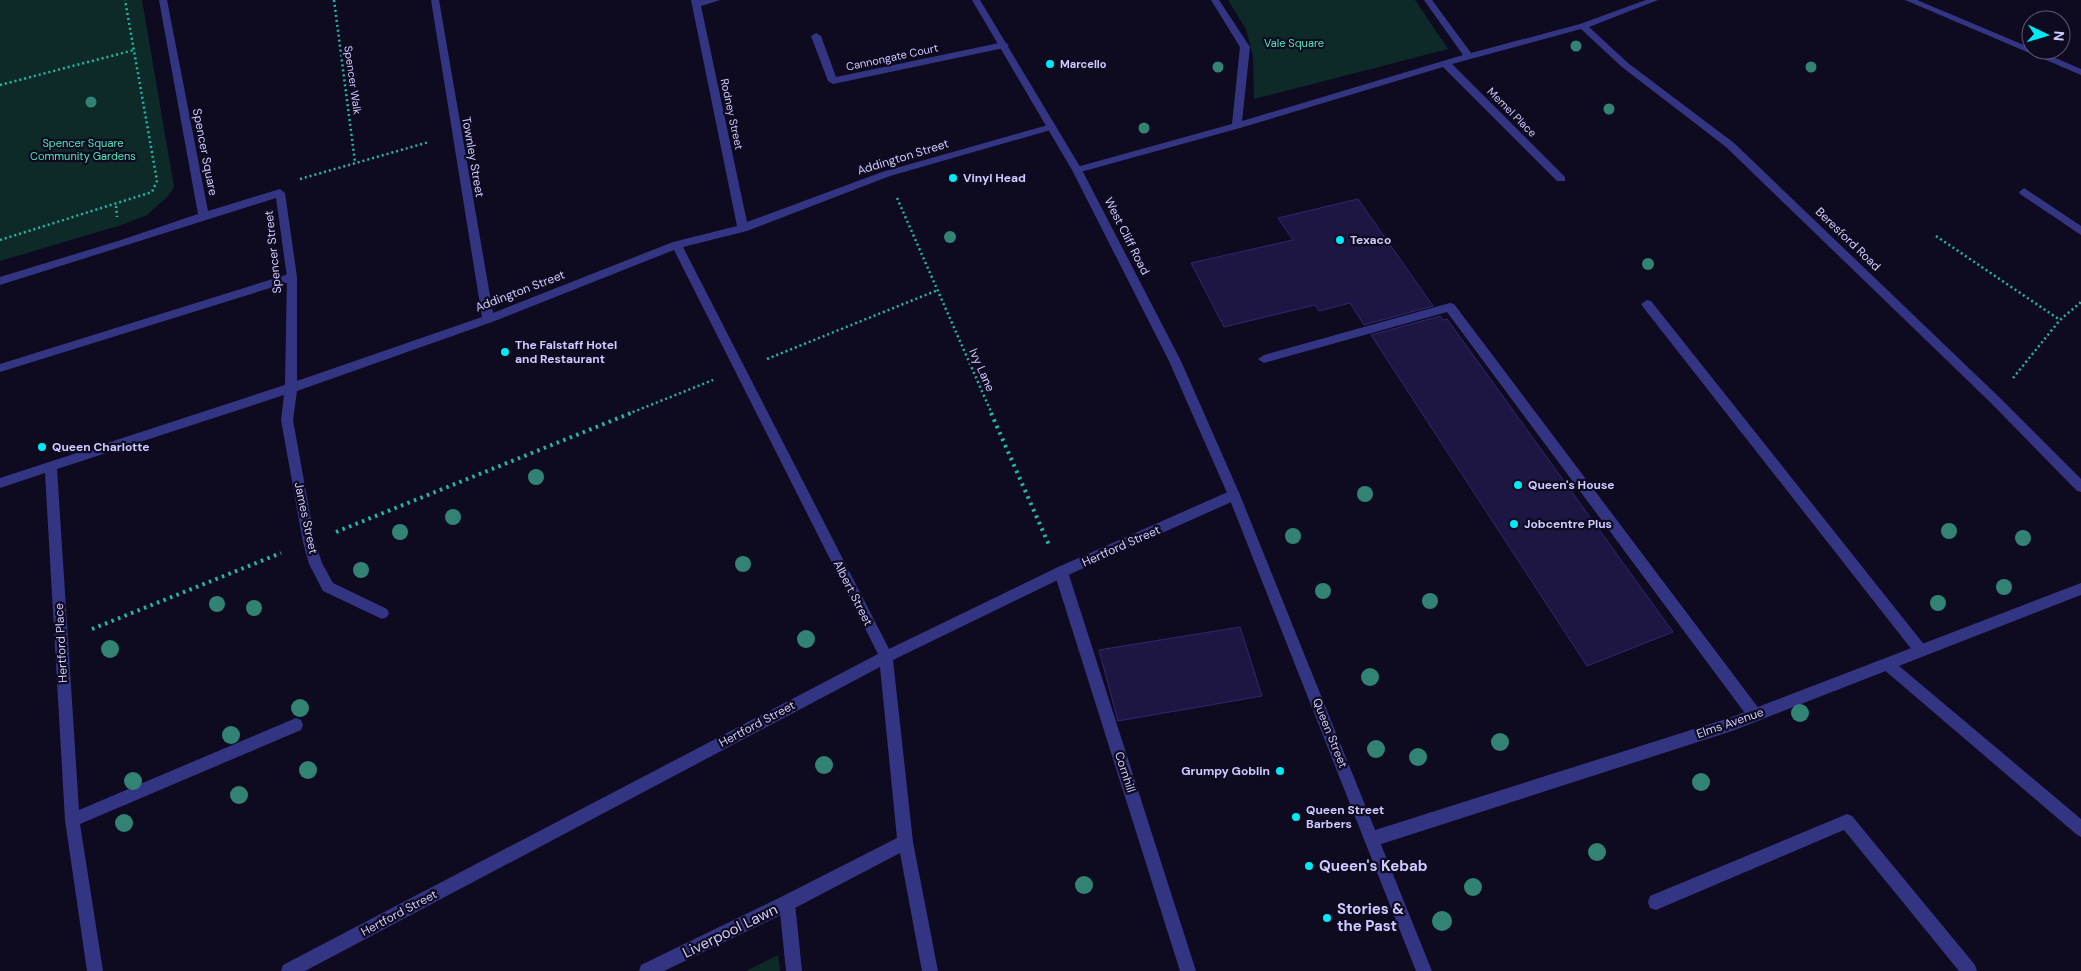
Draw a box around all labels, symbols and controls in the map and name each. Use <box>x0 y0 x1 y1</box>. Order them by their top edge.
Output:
north arrow <box>2021 10 2071 60</box>
text: N <box>2050 30 2068 42</box>
park label: Vale Square <box>1264 36 1324 50</box>
street label: Cannongate Court <box>845 40 939 74</box>
street label: Spencer Walk <box>341 45 365 116</box>
place label: Marcello <box>1060 57 1107 71</box>
marker: Marcello <box>1044 58 1056 70</box>
street label: Rodney Street <box>718 77 746 151</box>
street label: Memel Place <box>1484 84 1540 140</box>
street label: Spencer Square <box>189 107 221 197</box>
street label: Townley Street <box>458 115 488 199</box>
street label: Addington Street <box>855 135 951 179</box>
park label: Spencer Square Community Gardens <box>30 136 136 163</box>
place label: Vinyl Head <box>963 170 1026 186</box>
marker: Vinyl Head <box>947 172 959 184</box>
street label: West Cliff Road <box>1101 195 1153 277</box>
street label: Beresford Road <box>1812 204 1884 274</box>
street label: Spencer Street <box>261 209 285 294</box>
place label: Texaco <box>1350 232 1391 248</box>
marker: Texaco <box>1334 234 1346 246</box>
street label: Addington Street <box>473 266 567 315</box>
place label: The Falstaff Hotel and Restaurant <box>515 337 617 367</box>
marker: The Falstaff Hotel and Restaurant <box>499 346 511 358</box>
street label: Ivy Lane <box>965 346 999 394</box>
place label: Queen Charlotte <box>52 439 149 455</box>
marker: Queen Charlotte <box>36 441 48 453</box>
place label: Queen's House <box>1528 477 1615 493</box>
marker: Queen's House <box>1512 479 1524 491</box>
street label: James Street <box>291 480 322 556</box>
place label: Jobcentre Plus <box>1524 516 1612 532</box>
marker: Jobcentre Plus <box>1508 518 1520 530</box>
street label: Hertford Street <box>1079 521 1163 570</box>
street label: Albert Street <box>830 558 876 629</box>
street label: Hertford Place <box>51 603 71 683</box>
street label: Queen Street <box>1309 696 1351 771</box>
street label: Hertford Street <box>716 697 798 751</box>
street label: Elms Avenue <box>1694 704 1766 742</box>
street label: Cornhill <box>1111 749 1139 795</box>
place label: Grumpy Goblin <box>1181 763 1270 779</box>
marker: Grumpy Goblin <box>1274 765 1286 777</box>
place label: Queen Street Barbers <box>1306 802 1384 832</box>
marker: Queen Street Barbers <box>1290 811 1302 823</box>
place label: Queen's Kebab <box>1319 856 1428 876</box>
marker: Queen's Kebab <box>1303 860 1315 872</box>
street label: Hertford Street <box>358 886 440 940</box>
street label: Liverpool Lawn <box>679 899 781 963</box>
place label: Stories & the Past <box>1337 899 1404 936</box>
marker: Stories & the Past <box>1321 912 1333 924</box>

